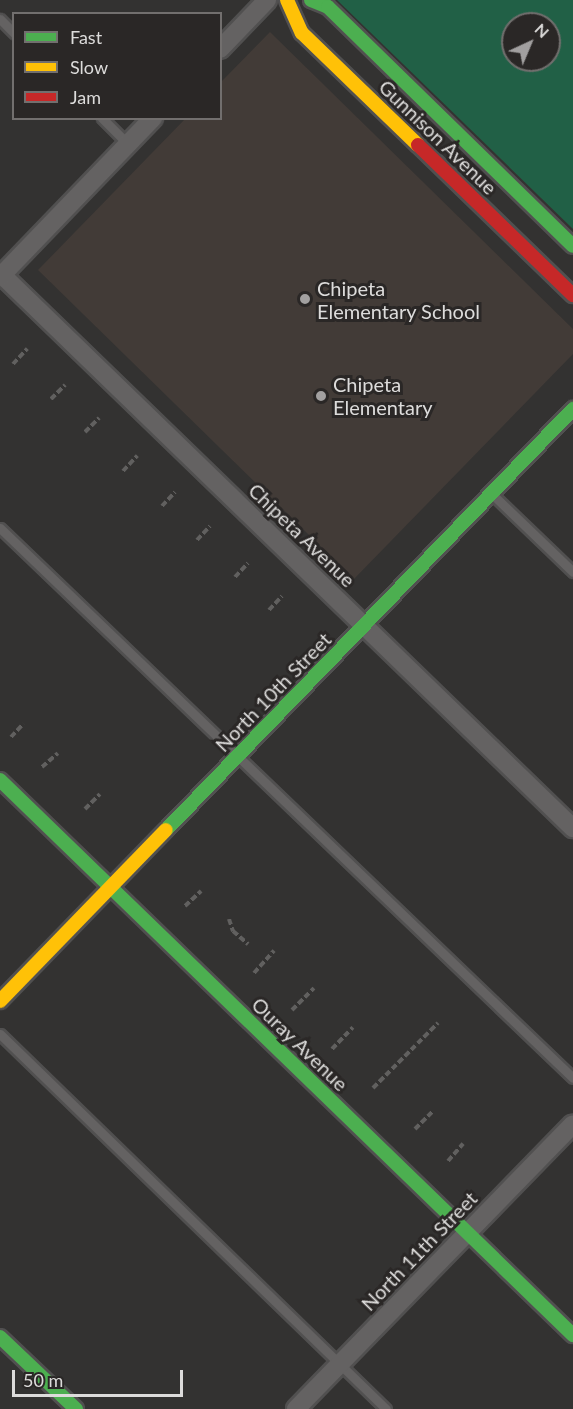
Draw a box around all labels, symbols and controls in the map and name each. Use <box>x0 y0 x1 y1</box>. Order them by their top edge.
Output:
legend <box>12 12 222 120</box>
north arrow <box>501 12 561 72</box>
text: N <box>531 19 553 41</box>
text: Fast <box>70 26 102 48</box>
text: Slow <box>70 56 108 78</box>
street label: Gunnison Avenue <box>374 74 502 200</box>
text: Jam <box>70 86 101 108</box>
place label: Chipeta Elementary School <box>317 276 480 323</box>
marker: Chipeta Elementary School <box>298 292 312 306</box>
place label: Chipeta Elementary <box>333 372 432 419</box>
marker: Chipeta Elementary <box>314 389 328 403</box>
street label: Chipeta Avenue <box>244 478 360 592</box>
street label: North 10th Street <box>210 627 336 757</box>
street label: Ouray Avenue <box>247 992 353 1096</box>
street label: North 11th Street <box>356 1186 482 1316</box>
scale bar <box>15 1358 186 1396</box>
text: 50 m <box>23 1369 63 1391</box>

